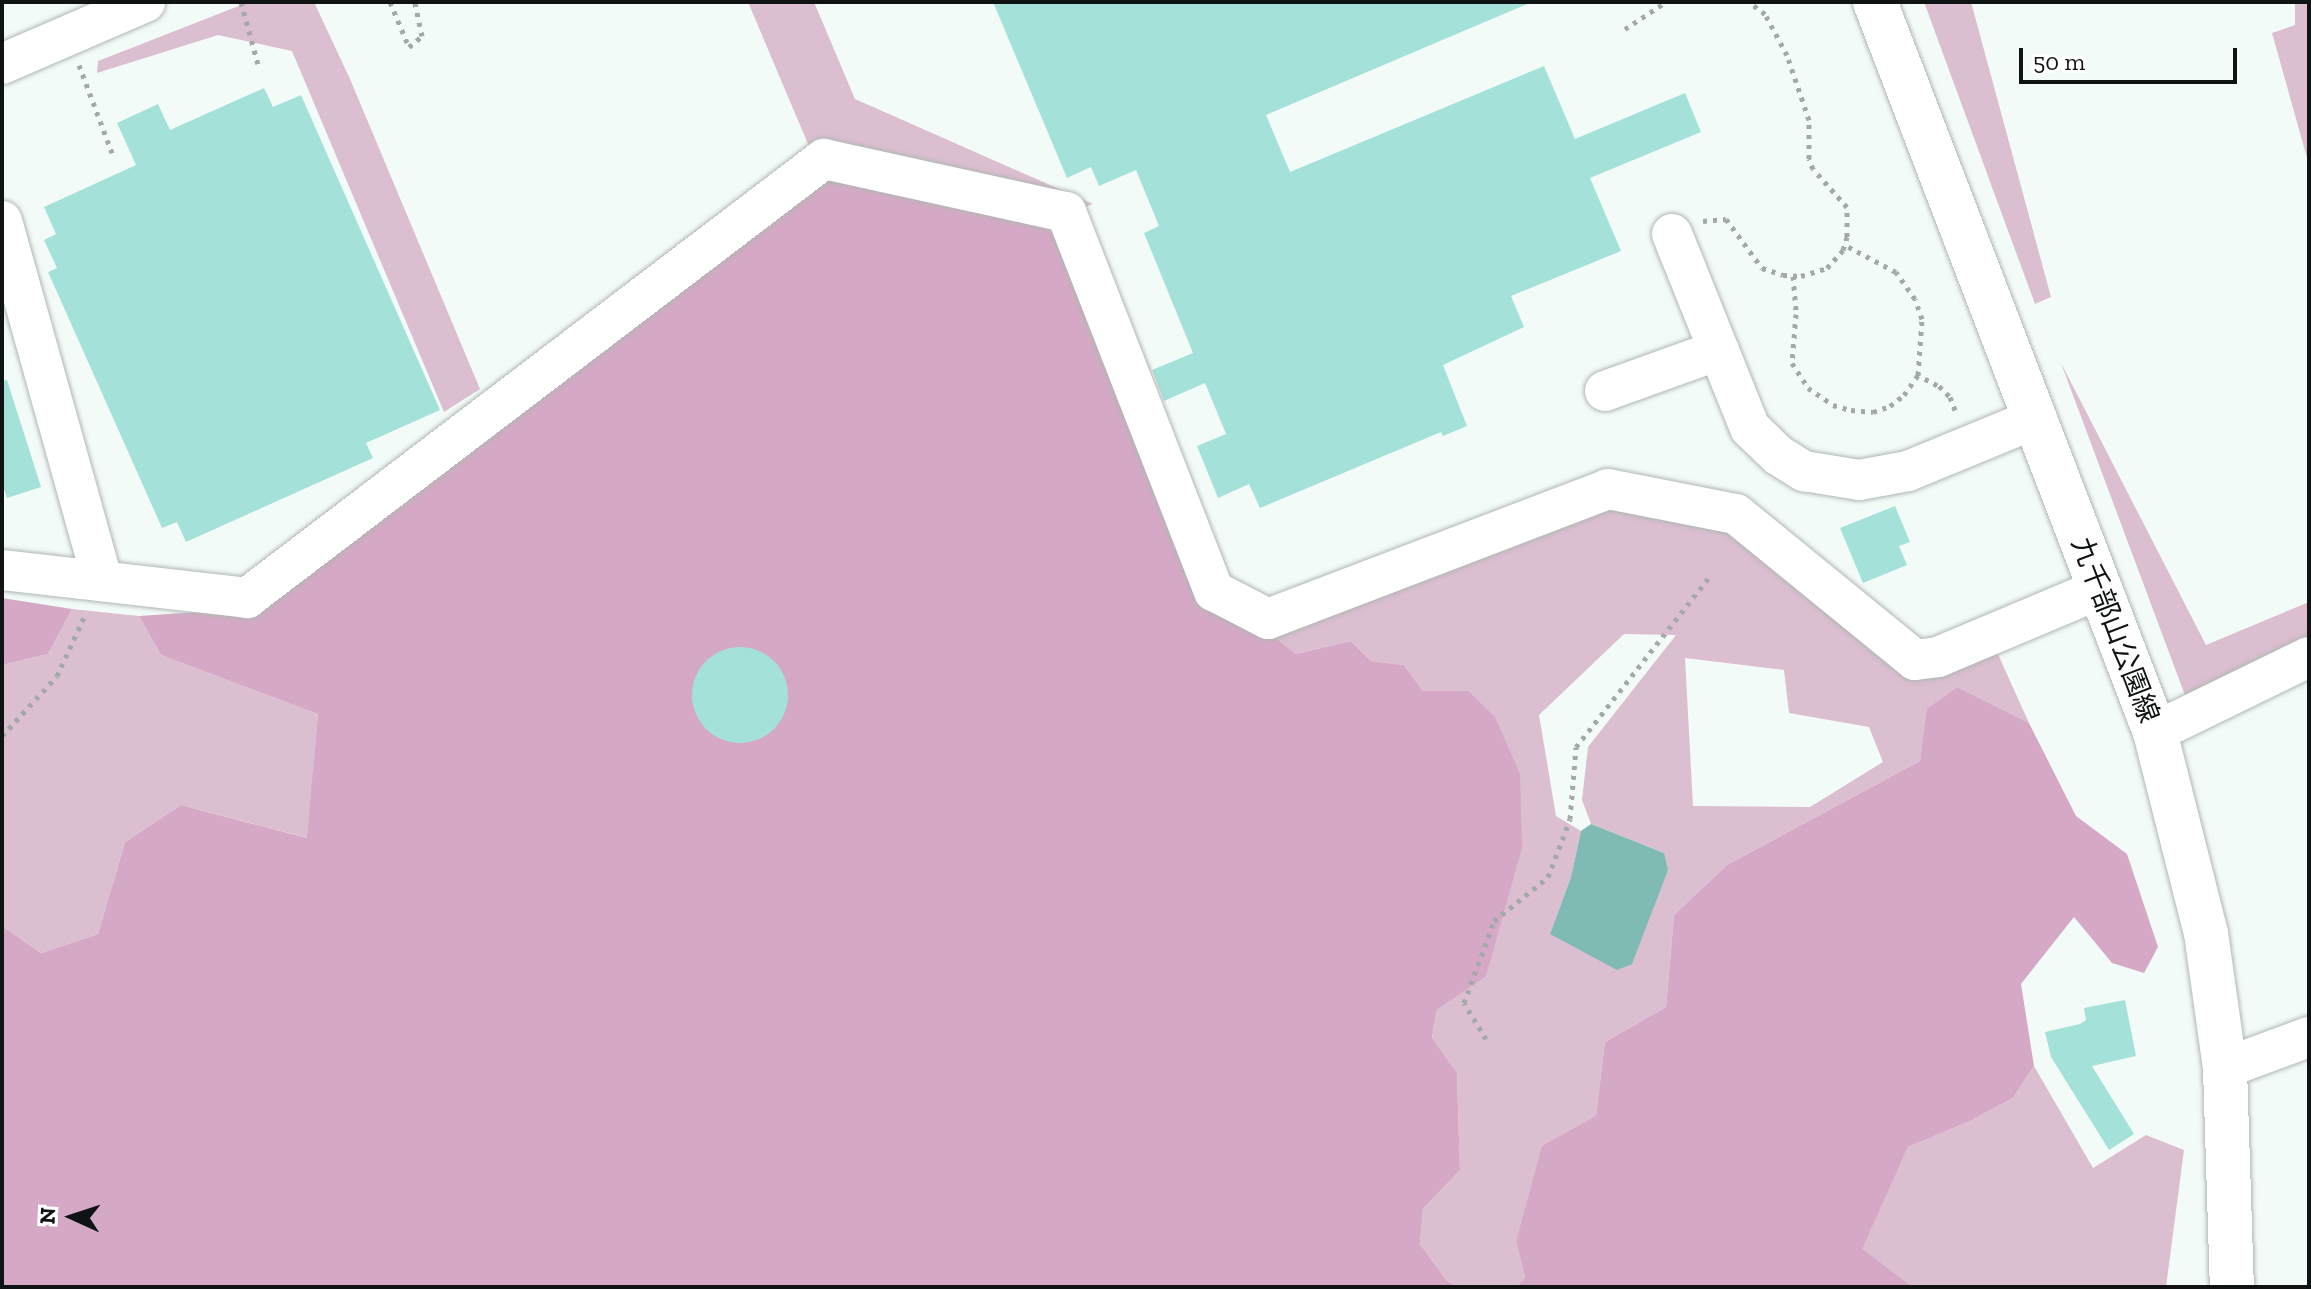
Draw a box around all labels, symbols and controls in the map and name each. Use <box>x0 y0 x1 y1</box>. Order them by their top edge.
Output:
scale bar <box>2023 32 2241 82</box>
text: 50 m <box>2033 47 2085 76</box>
street label: 九千部山公園線 <box>2064 532 2166 728</box>
north arrow <box>32 1177 112 1257</box>
text: N <box>34 1207 61 1225</box>

